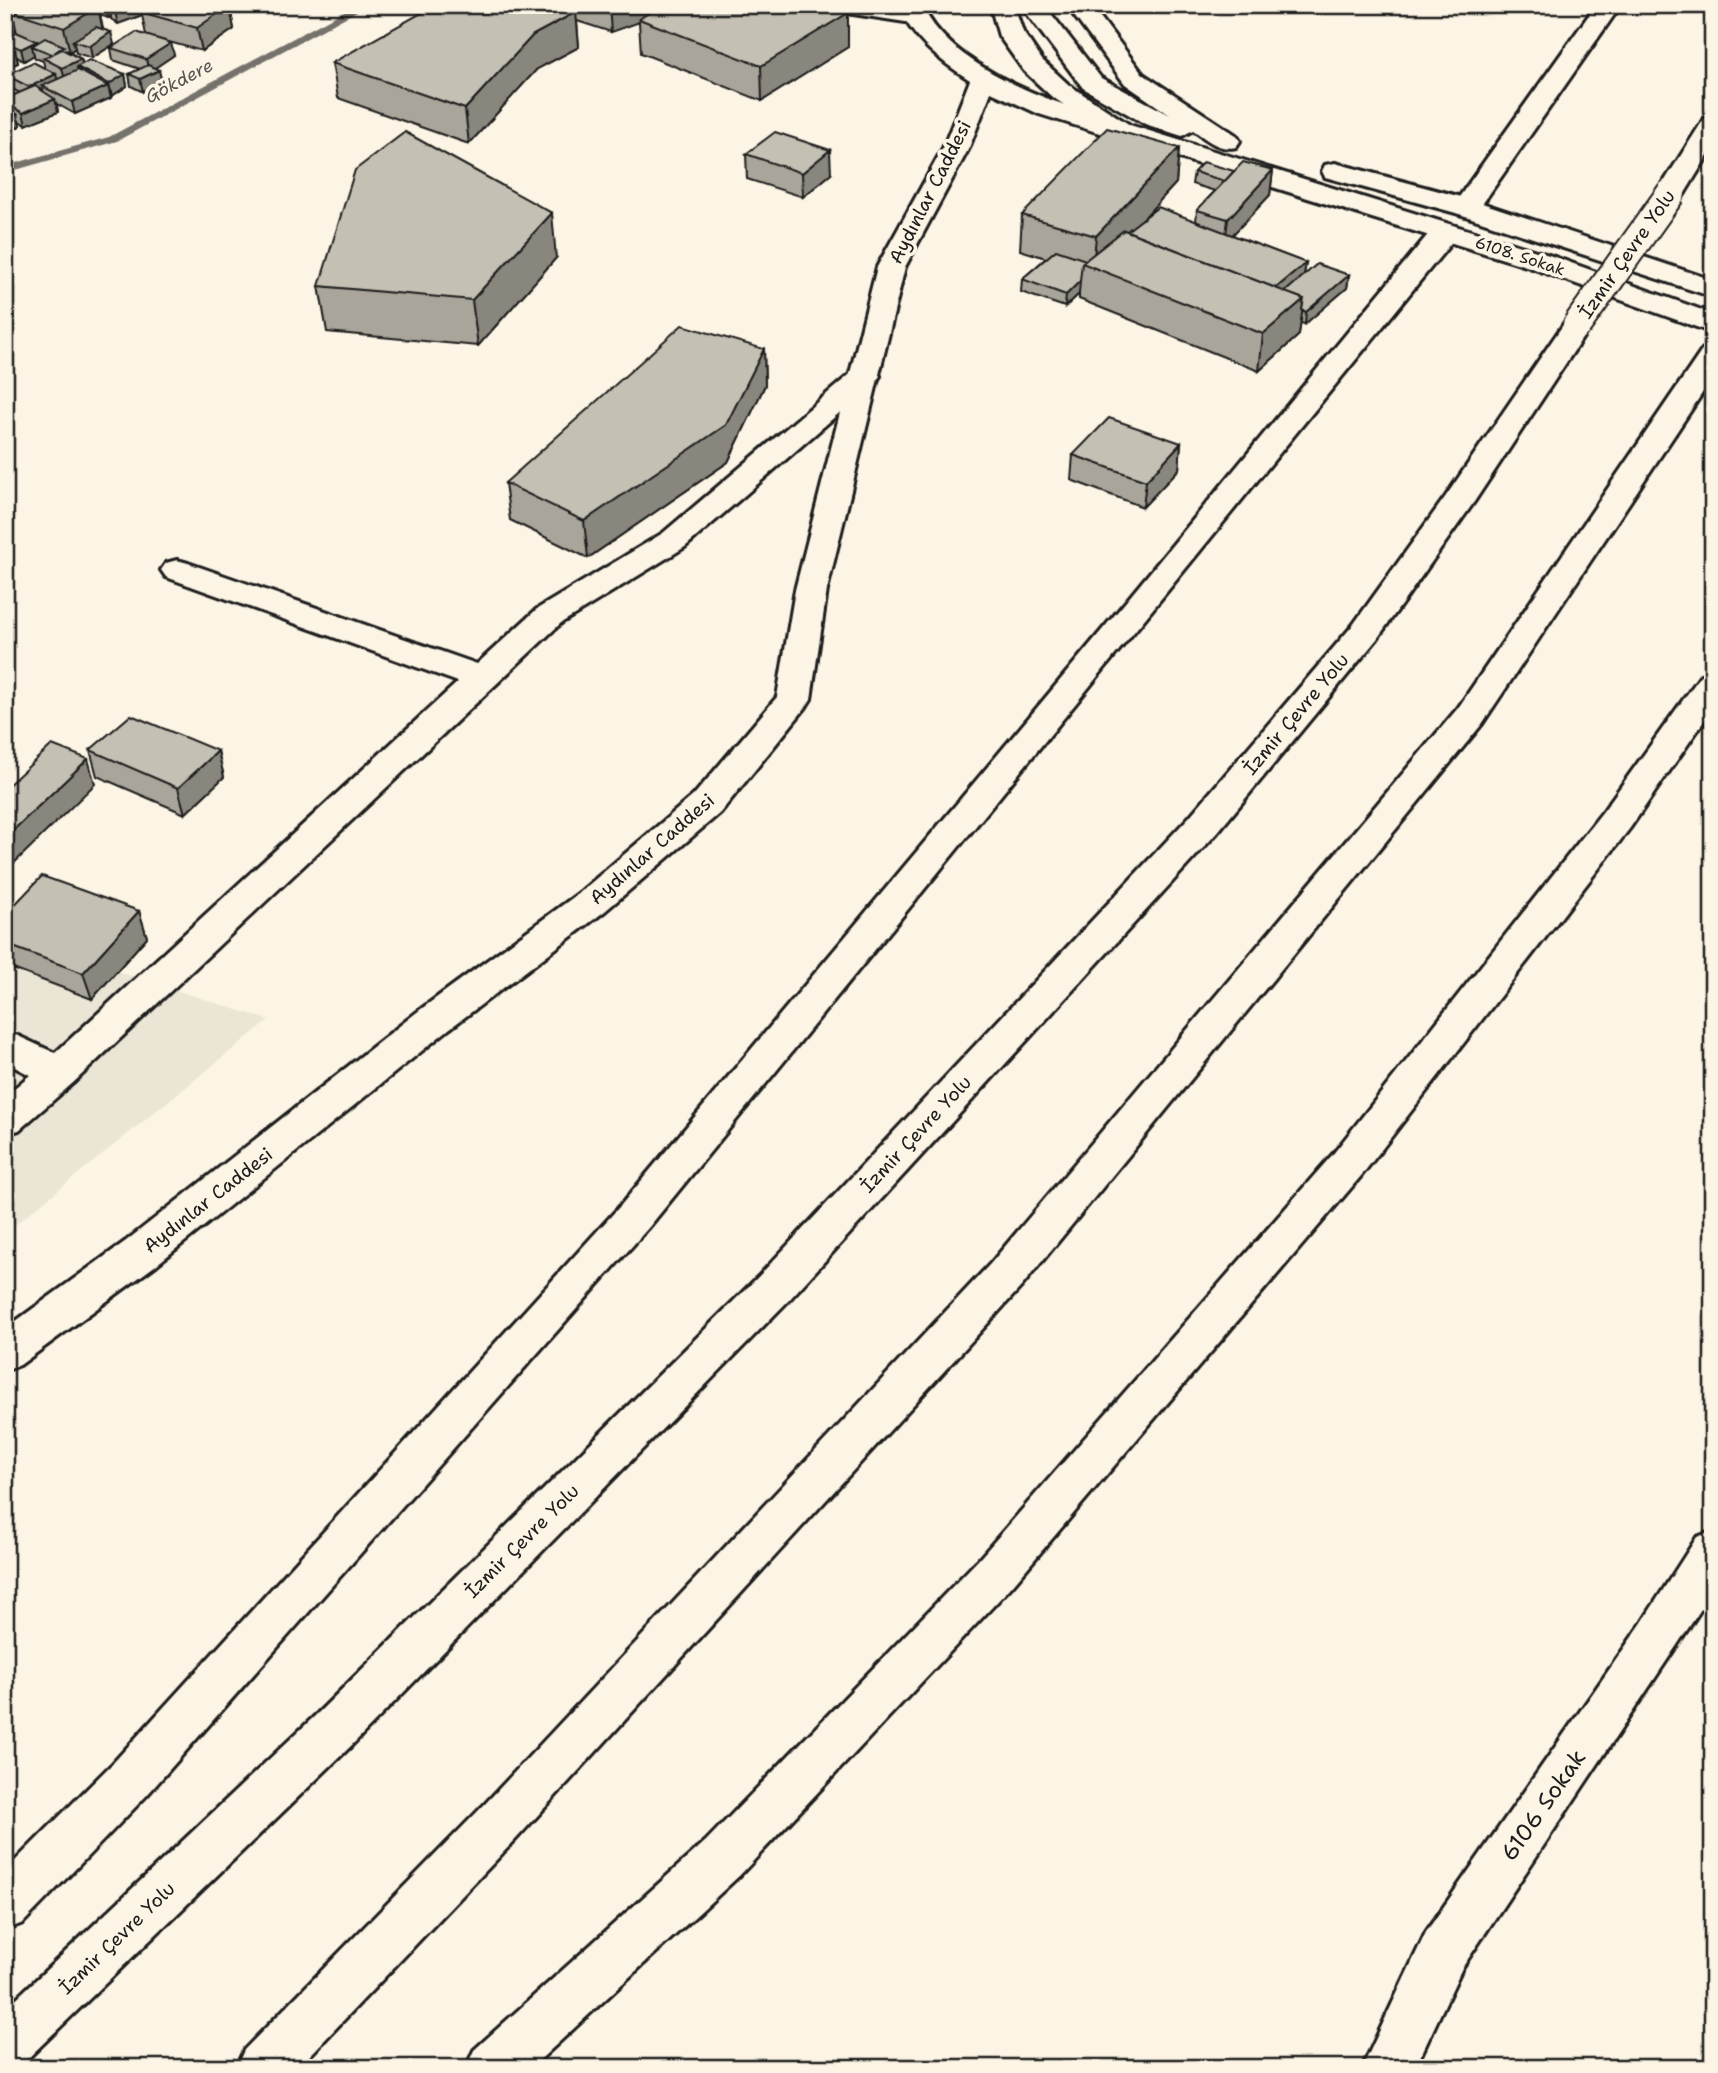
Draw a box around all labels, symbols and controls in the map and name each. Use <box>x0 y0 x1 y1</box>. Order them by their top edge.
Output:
water label: Gökdere <box>141 53 217 109</box>
street label: Aydınlar Caddesi <box>883 116 977 268</box>
street label: İzmir Çevre Yolu <box>1573 185 1681 323</box>
street label: 6108. Sokak <box>1472 232 1568 280</box>
street label: İzmir Çevre Yolu <box>1238 648 1354 780</box>
street label: Aydınlar Caddesi <box>584 788 720 910</box>
street label: İzmir Çevre Yolu <box>855 1070 977 1198</box>
street label: Aydınlar Caddesi <box>138 1142 278 1258</box>
street label: İzmir Çevre Yolu <box>459 1478 585 1604</box>
street label: 6106 Sokak <box>1494 1743 1592 1867</box>
street label: İzmir Çevre Yolu <box>54 1876 180 2000</box>

